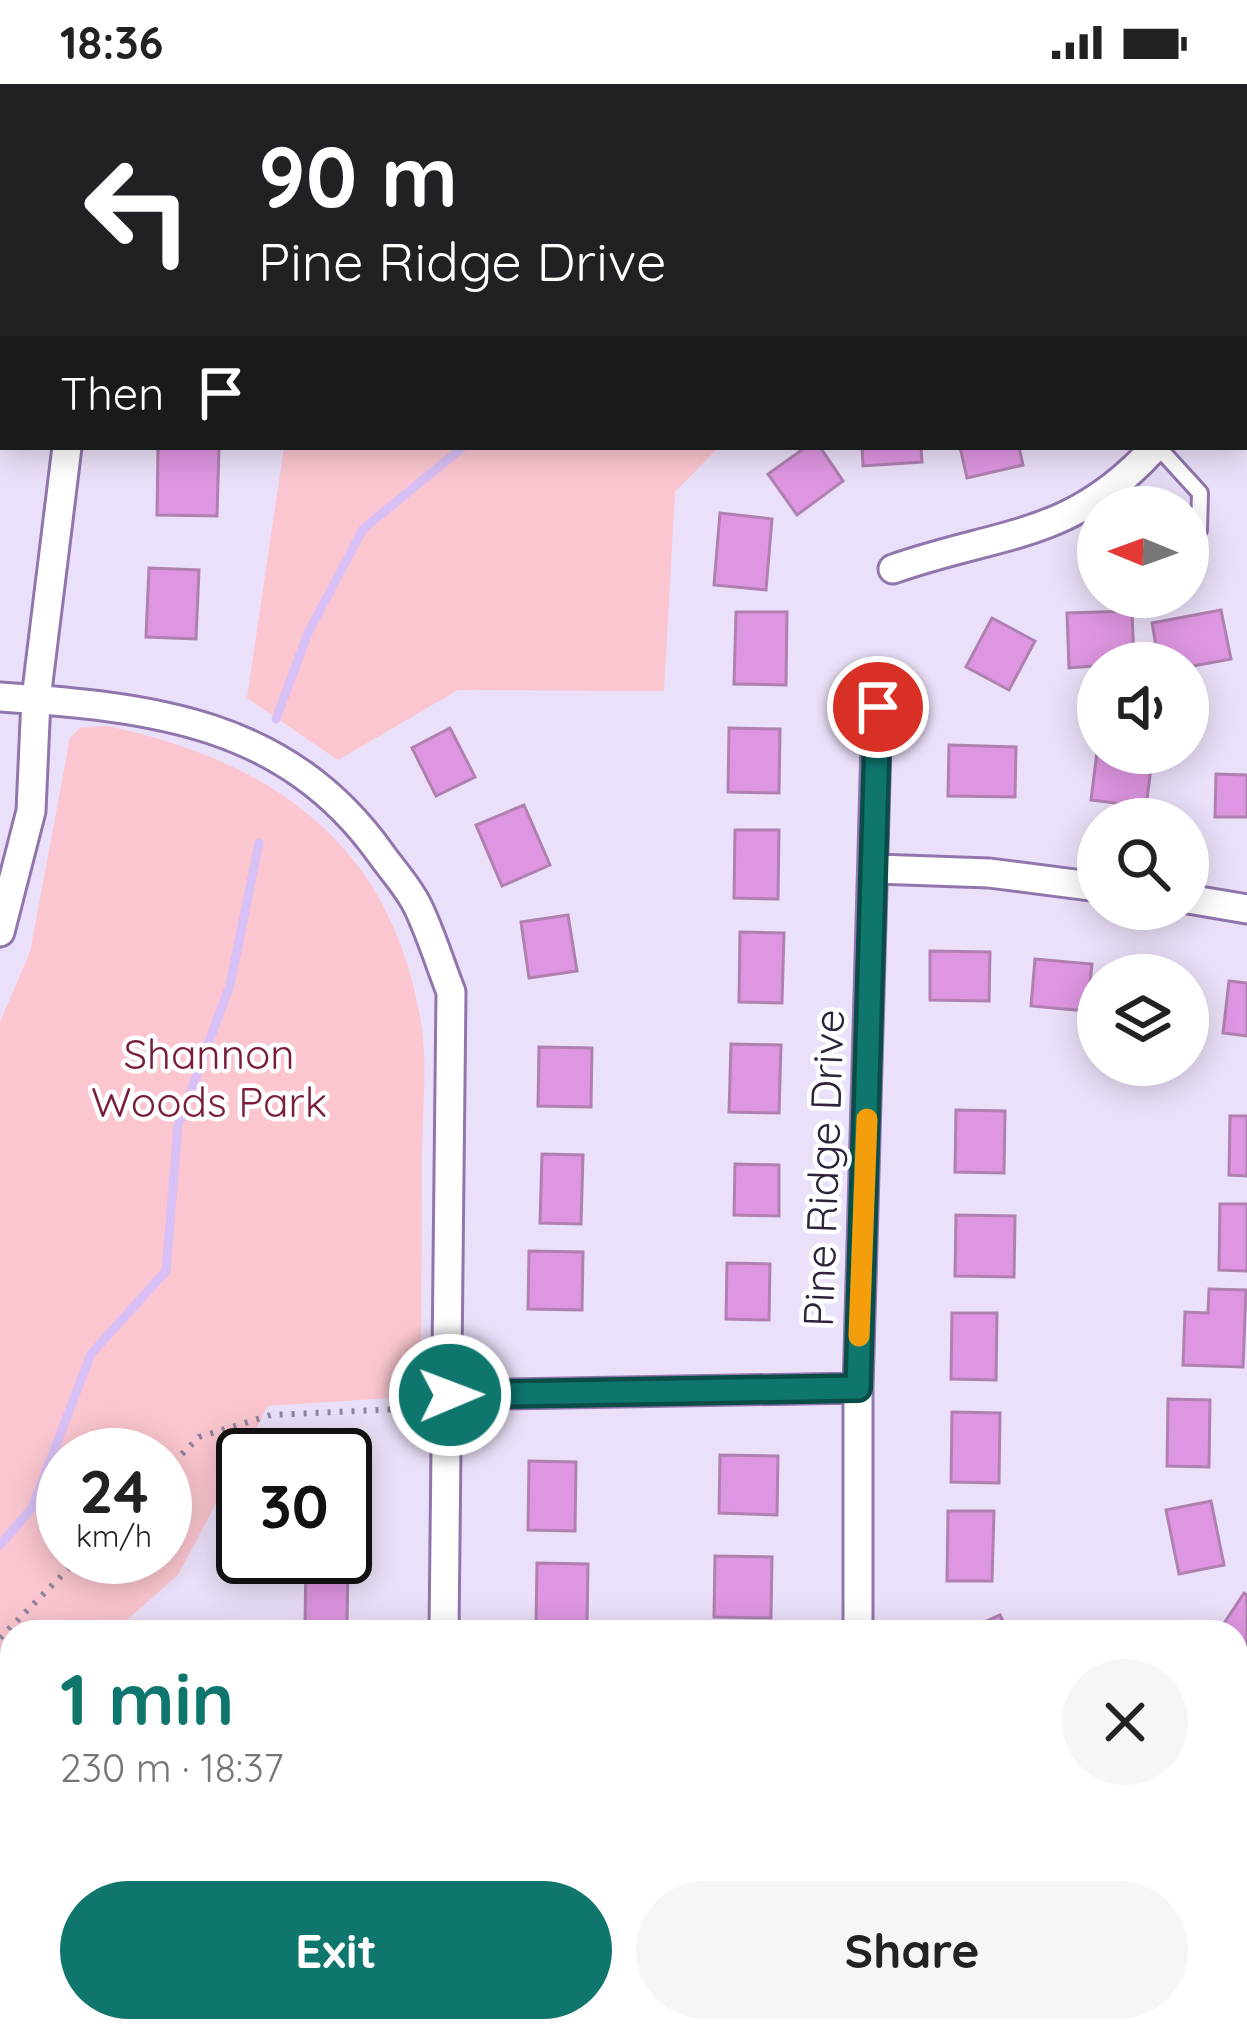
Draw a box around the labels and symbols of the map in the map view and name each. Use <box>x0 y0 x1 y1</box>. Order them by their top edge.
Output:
north arrow <box>1077 486 1209 618</box>
pin <box>827 656 929 758</box>
street label: Pine Ridge Drive <box>791 1008 855 1328</box>
park label: Shannon Woods Park <box>91 1027 327 1128</box>
position arrow <box>387 1332 513 1458</box>
speed limit sign: 30 <box>216 1428 372 1584</box>

